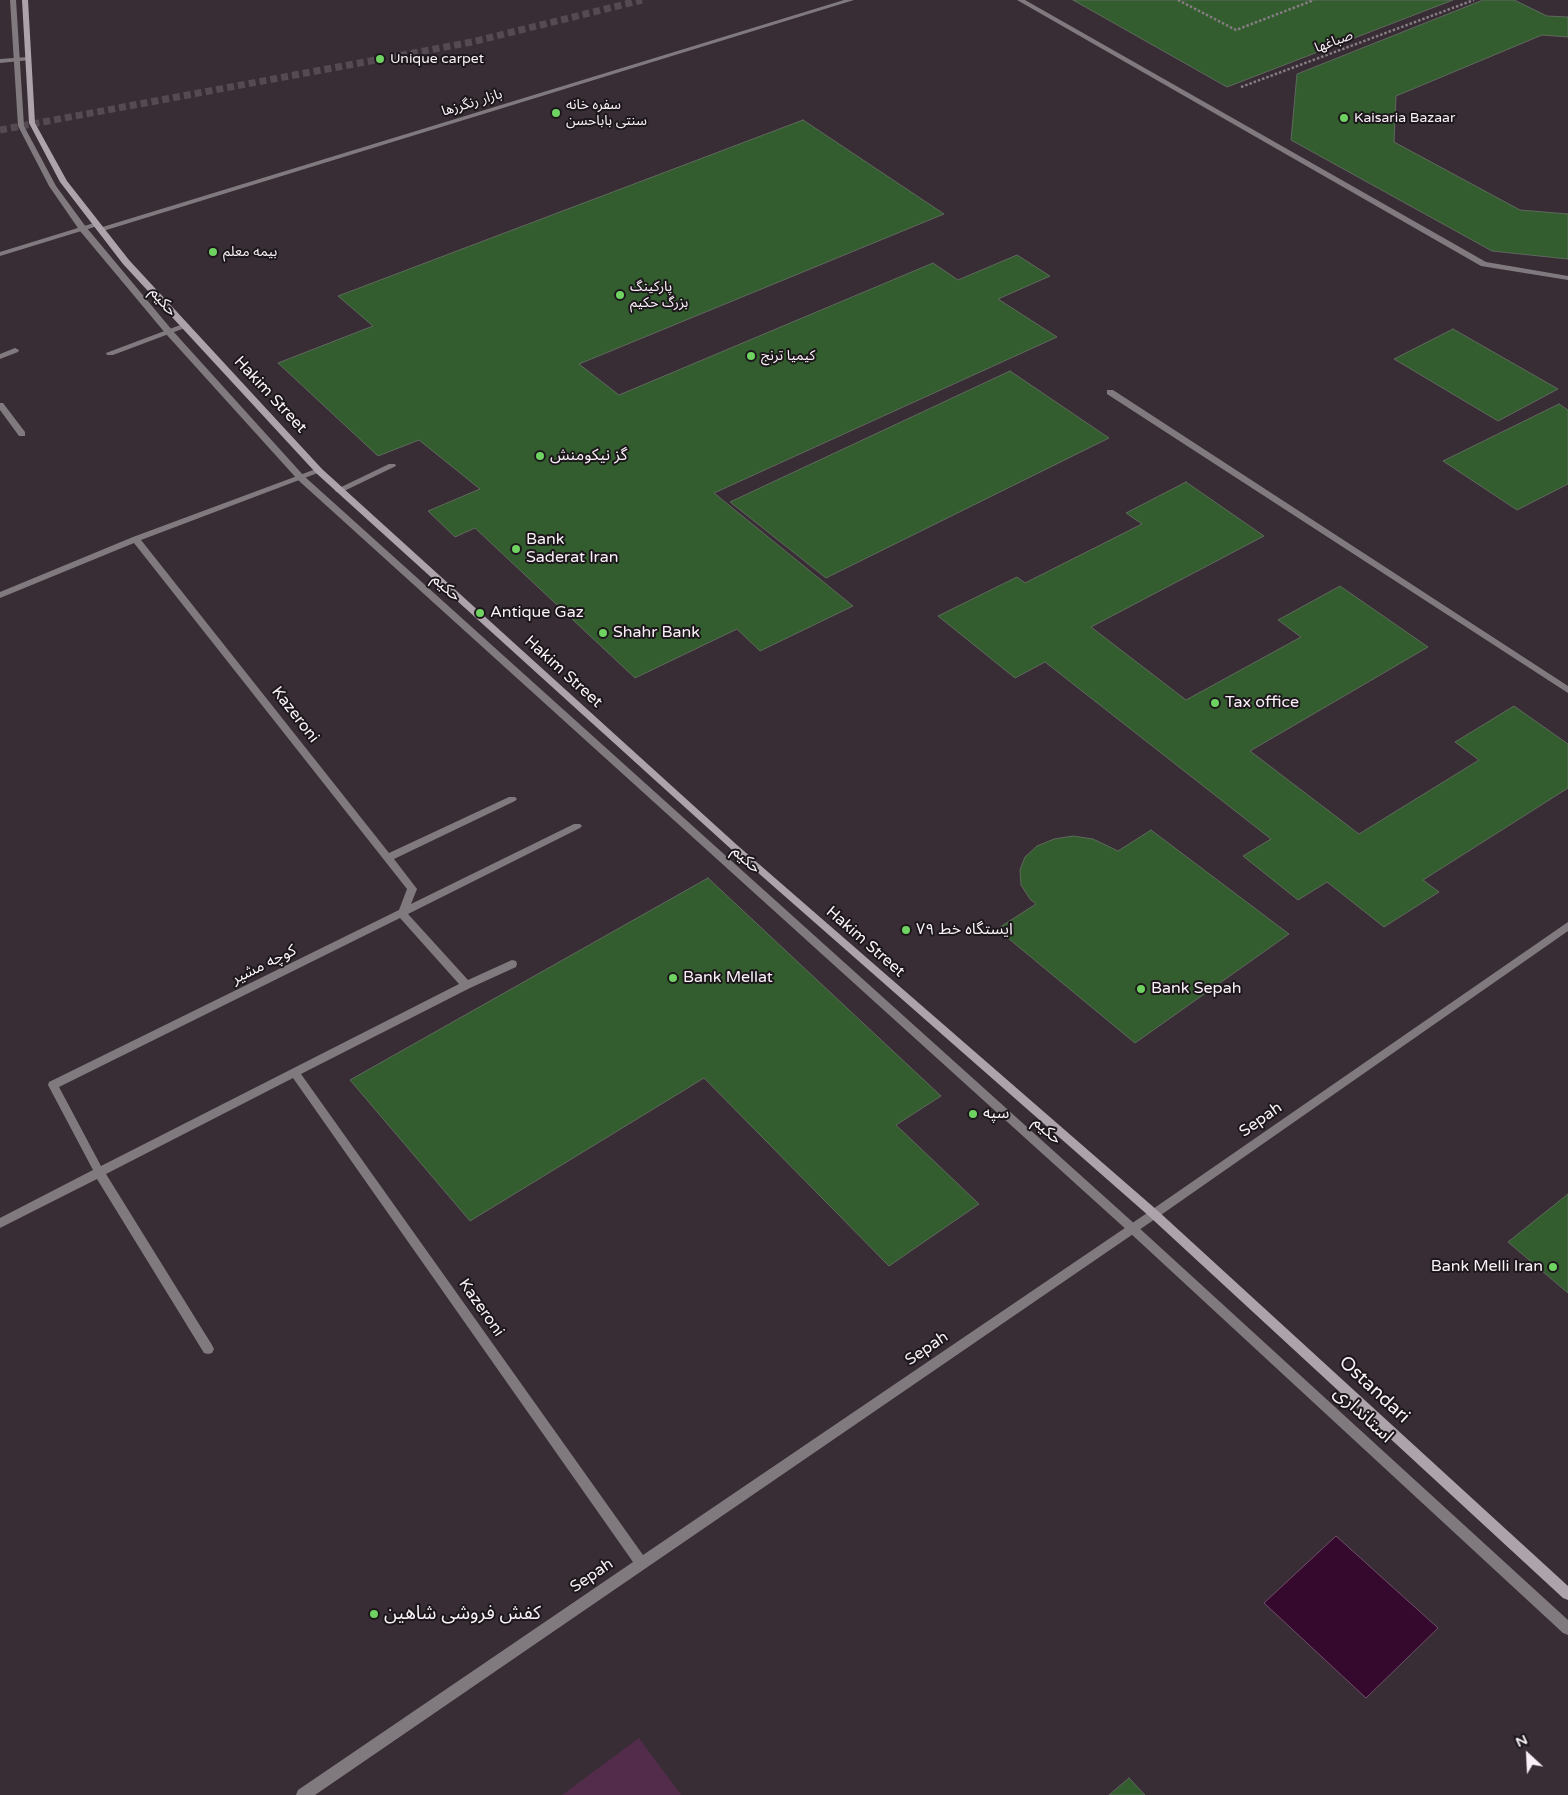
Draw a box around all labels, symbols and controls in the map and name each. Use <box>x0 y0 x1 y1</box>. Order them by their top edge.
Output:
street label: صباغها <box>1312 27 1356 57</box>
place label: Unique carpet <box>390 51 484 67</box>
marker: Unique carpet <box>374 53 386 65</box>
street label: بازار رنگرزها <box>440 86 504 120</box>
place label: سفره خانه سنتی باباحسن <box>566 97 647 130</box>
marker: سفره خانه سنتی باباحسن <box>550 107 562 119</box>
place label: Kaisaria Bazaar <box>1354 110 1455 126</box>
marker: Kaisaria Bazaar <box>1338 112 1350 124</box>
place label: بیمه معلم <box>223 244 277 260</box>
marker: بیمه معلم <box>207 246 219 258</box>
place label: پارکینگ بزرگ حکیم <box>630 279 688 312</box>
street label: حکیم <box>145 283 181 321</box>
marker: پارکینگ بزرگ حکیم <box>614 289 626 301</box>
place label: کیمیا ترنج <box>761 348 815 364</box>
marker: کیمیا ترنج <box>745 350 757 362</box>
street label: Hakim Street <box>229 352 311 438</box>
place label: گز نیکومنش <box>550 446 627 466</box>
marker: گز نیکومنش <box>534 450 546 462</box>
place label: Bank Saderat Iran <box>526 530 618 568</box>
marker: Bank Saderat Iran <box>510 543 522 555</box>
street label: حکیم <box>427 570 465 606</box>
place label: Antique Gaz <box>490 603 584 623</box>
marker: Antique Gaz <box>474 607 486 619</box>
place label: Shahr Bank <box>613 623 700 643</box>
marker: Shahr Bank <box>597 627 609 639</box>
street label: Hakim Street <box>520 632 606 712</box>
street label: Kazeroni <box>267 683 323 747</box>
place label: Tax office <box>1225 693 1299 713</box>
marker: Tax office <box>1209 697 1221 709</box>
street label: حکیم <box>727 842 765 878</box>
street label: Hakim Street <box>822 902 908 982</box>
place label: ایستگاه خط ۷۹ <box>916 920 1013 940</box>
marker: ایستگاه خط ۷۹ <box>900 924 912 936</box>
street label: كوچه مشير <box>228 941 300 989</box>
place label: Bank Mellat <box>683 968 773 988</box>
marker: Bank Mellat <box>667 972 679 984</box>
place label: Bank Sepah <box>1151 979 1241 999</box>
marker: Bank Sepah <box>1135 983 1147 995</box>
street label: Sepah <box>1236 1098 1286 1142</box>
place label: سپه <box>983 1104 1009 1124</box>
marker: سپه <box>967 1108 979 1120</box>
street label: حکیم <box>1028 1113 1066 1149</box>
place label: Bank Melli Iran <box>1431 1257 1543 1277</box>
marker: Bank Melli Iran <box>1547 1261 1559 1273</box>
street label: Kazeroni <box>454 1275 508 1341</box>
street label: Sepah <box>902 1328 952 1370</box>
street label: Ostandari <box>1334 1351 1414 1429</box>
street label: استانداری <box>1328 1382 1398 1448</box>
street label: Sepah <box>567 1555 617 1597</box>
place label: کفش فروشی شاهین <box>384 1603 541 1625</box>
marker: کفش فروشی شاهین <box>368 1608 380 1620</box>
north arrow <box>1503 1730 1553 1780</box>
text: N <box>1513 1731 1530 1751</box>

